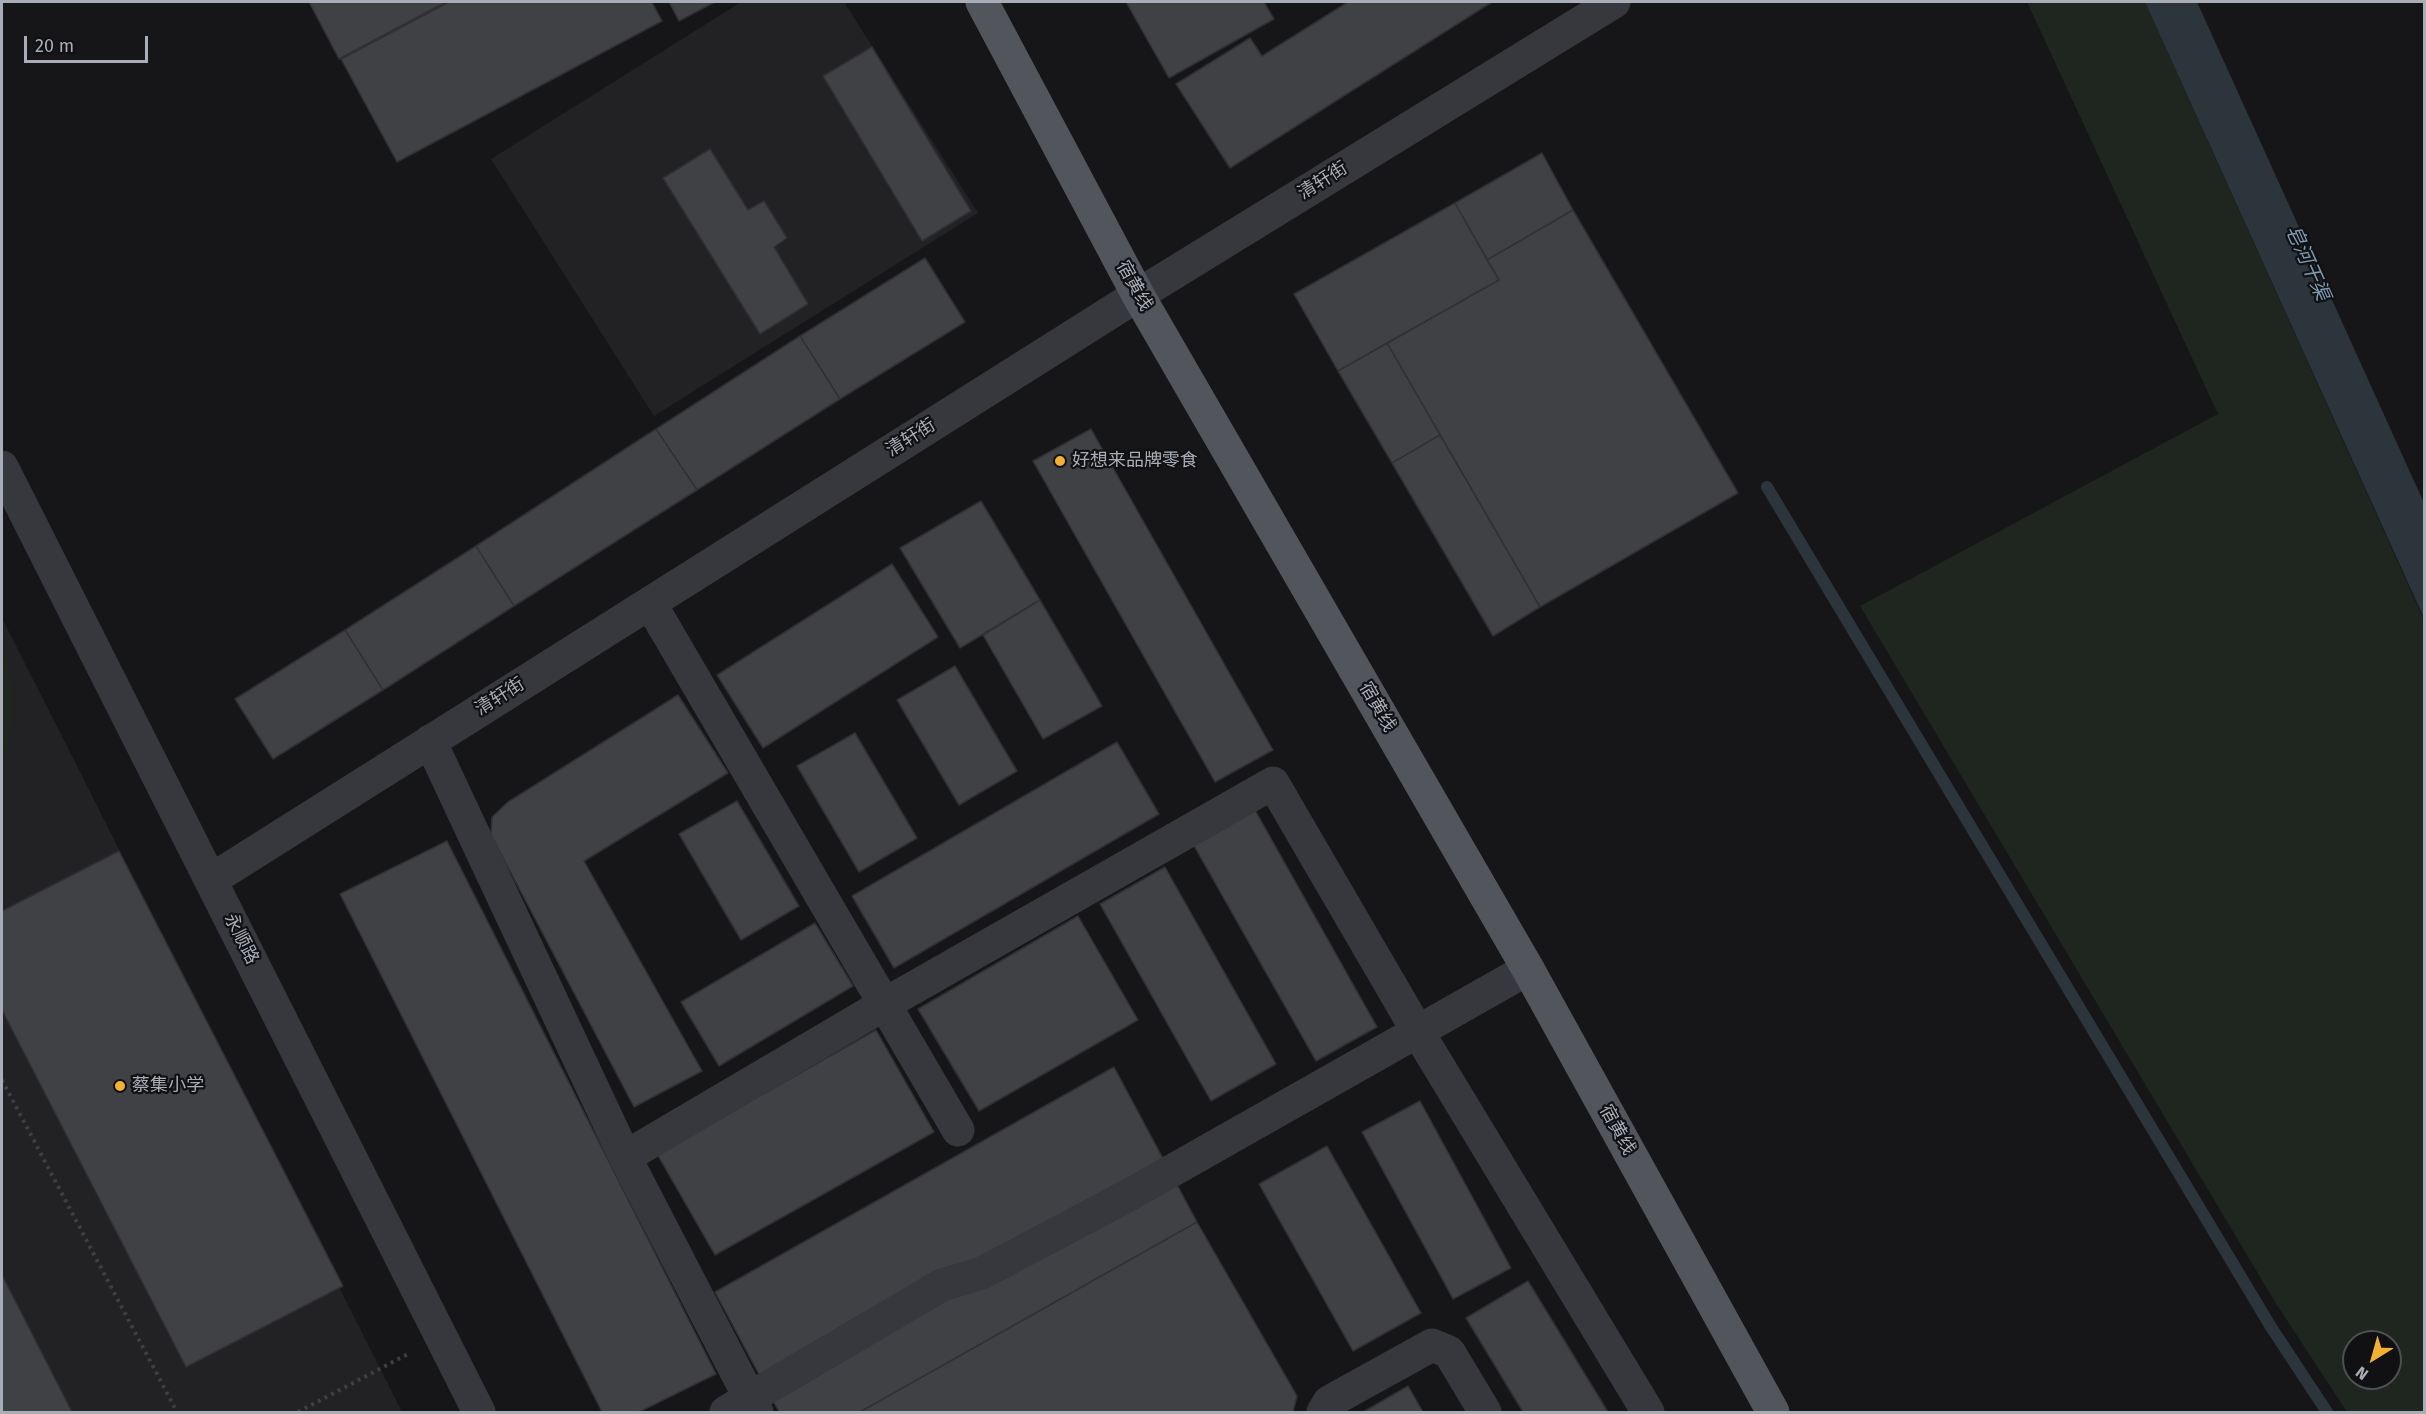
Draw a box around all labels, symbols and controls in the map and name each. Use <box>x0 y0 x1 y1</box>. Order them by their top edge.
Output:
scale bar <box>27 24 152 62</box>
text: 20 m <box>35 35 74 57</box>
street label: 清轩街 <box>1294 158 1352 204</box>
water label: 皂河干渠 <box>2280 222 2334 304</box>
street label: 宿黄线 <box>1111 257 1157 315</box>
street label: 清轩街 <box>882 415 940 461</box>
place label: 好想来品牌零食 <box>1072 450 1198 472</box>
marker: 好想来品牌零食 <box>1053 454 1067 468</box>
street label: 清轩街 <box>471 674 529 720</box>
street label: 宿黄线 <box>1354 678 1400 736</box>
street label: 永顺路 <box>219 910 263 968</box>
place label: 蔡集小学 <box>132 1075 204 1097</box>
marker: 蔡集小学 <box>113 1079 127 1093</box>
street label: 宿黄线 <box>1594 1101 1640 1159</box>
north arrow <box>2342 1330 2402 1390</box>
text: N <box>2352 1362 2372 1384</box>

